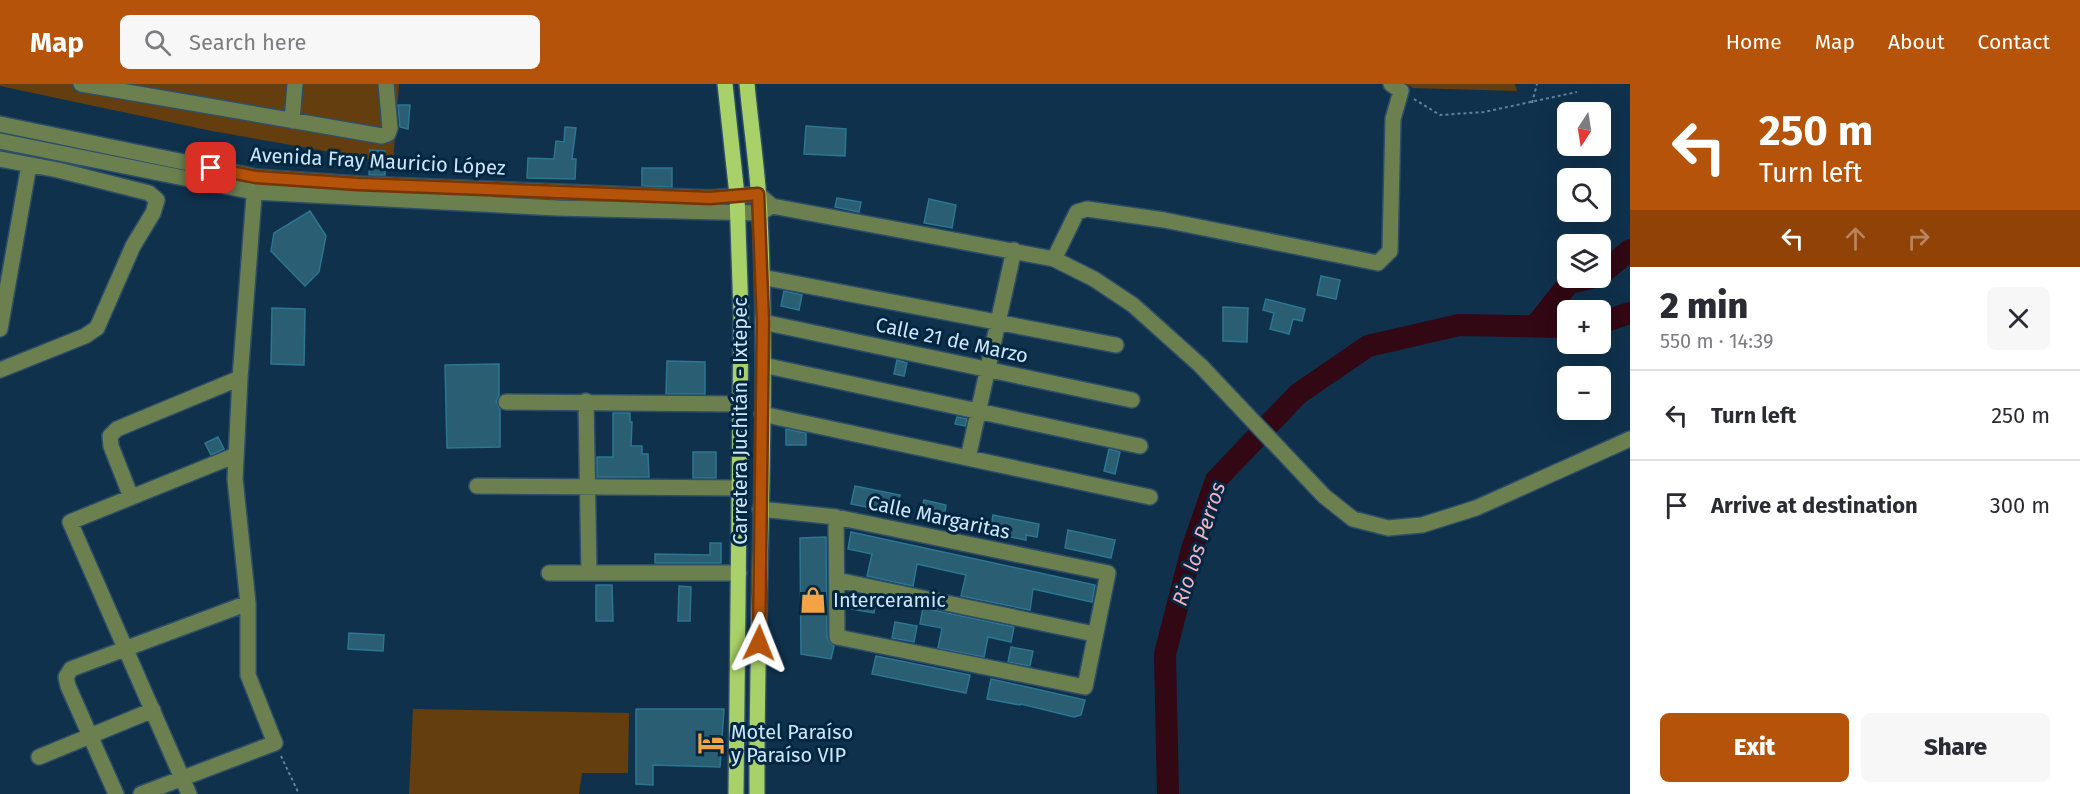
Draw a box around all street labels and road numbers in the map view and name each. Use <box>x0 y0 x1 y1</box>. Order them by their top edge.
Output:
street label: Avenida Fray Mauricio López <box>250 142 507 180</box>
street label: Carretera Juchitán - Ixtepec <box>728 297 752 545</box>
street label: Calle 21 de Marzo <box>874 312 1030 368</box>
street label: Calle Margaritas <box>866 490 1012 544</box>

